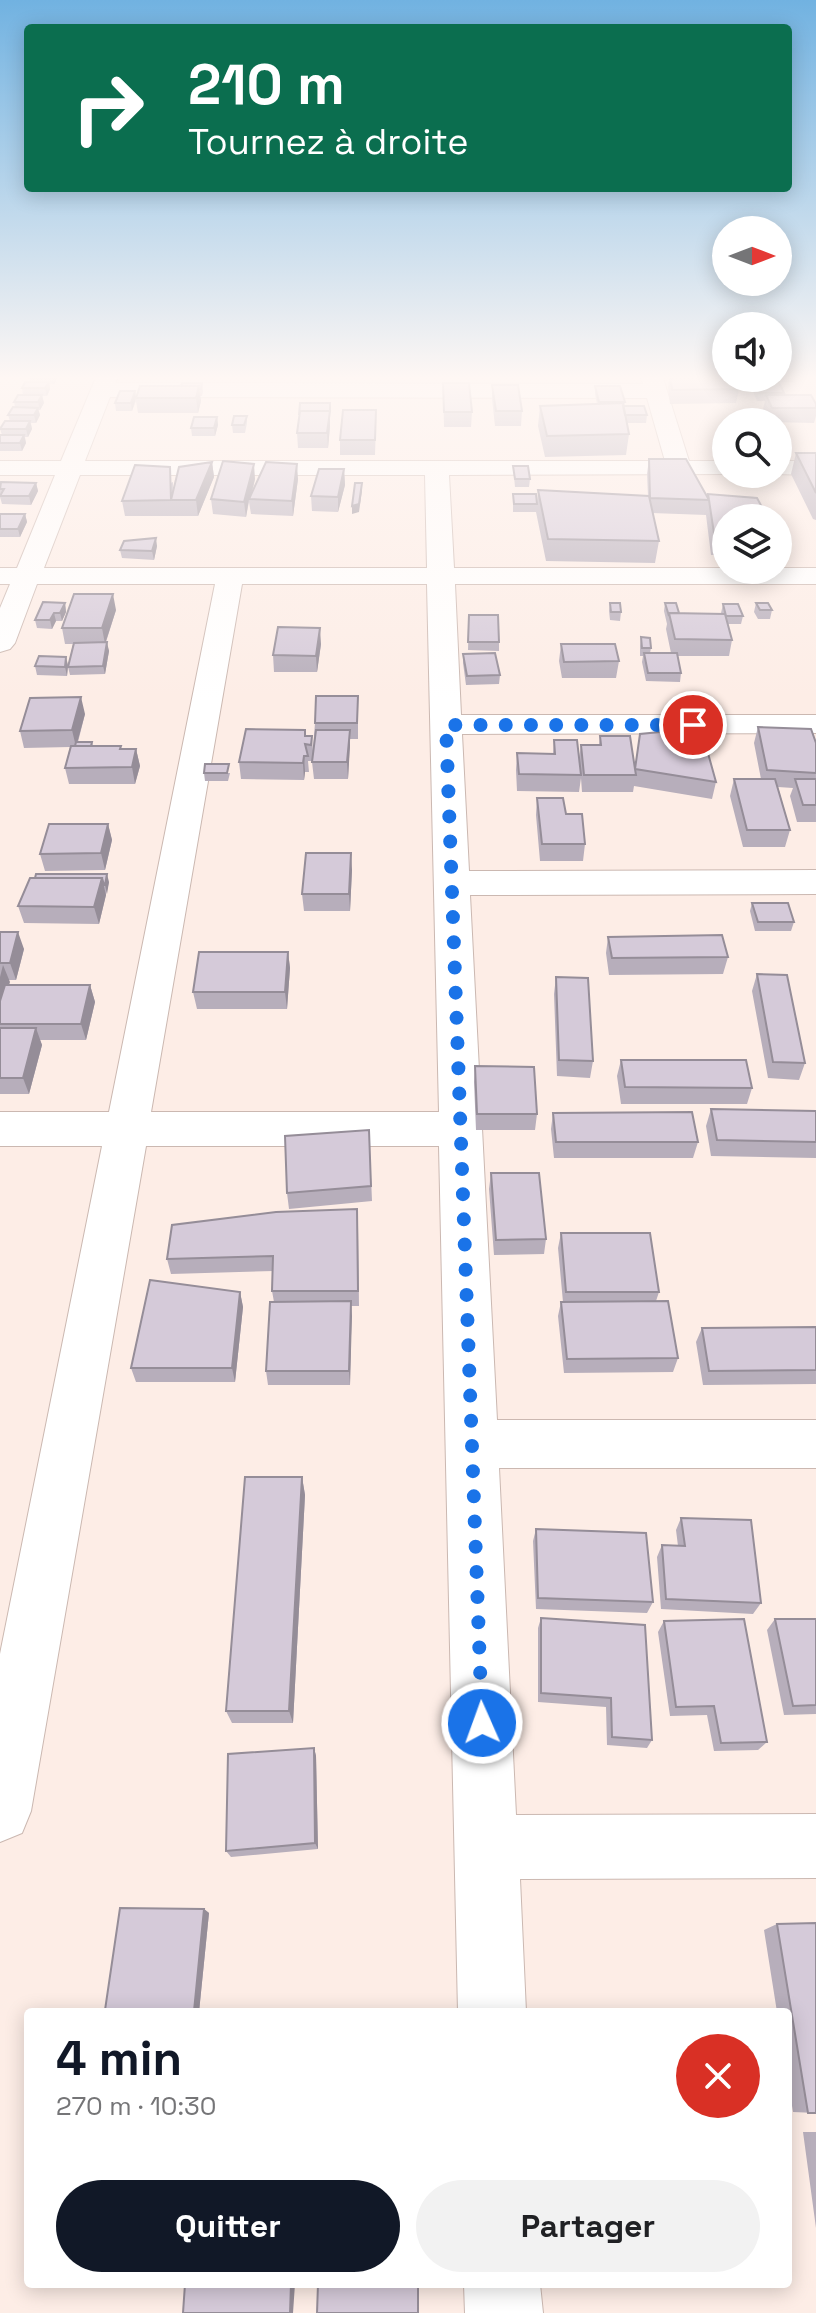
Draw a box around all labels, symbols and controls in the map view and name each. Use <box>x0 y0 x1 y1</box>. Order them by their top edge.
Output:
text: 210 m <box>188 49 345 120</box>
icon: right <box>56 56 160 160</box>
text: Tournez à droite <box>188 119 469 165</box>
north arrow <box>712 216 792 296</box>
map controls <box>712 216 792 584</box>
button: sound <box>712 312 792 392</box>
button: search <box>712 408 792 488</box>
button: layers <box>712 504 792 584</box>
pin <box>659 691 727 759</box>
icon: arrive <box>671 703 715 747</box>
position arrow <box>440 1681 524 1765</box>
text: 4 min <box>56 2028 182 2089</box>
button: close <box>676 2034 760 2118</box>
text: 270 m · 10:30 <box>56 2089 216 2123</box>
button: Quitter <box>56 2180 400 2272</box>
button: Partager <box>416 2180 760 2272</box>

